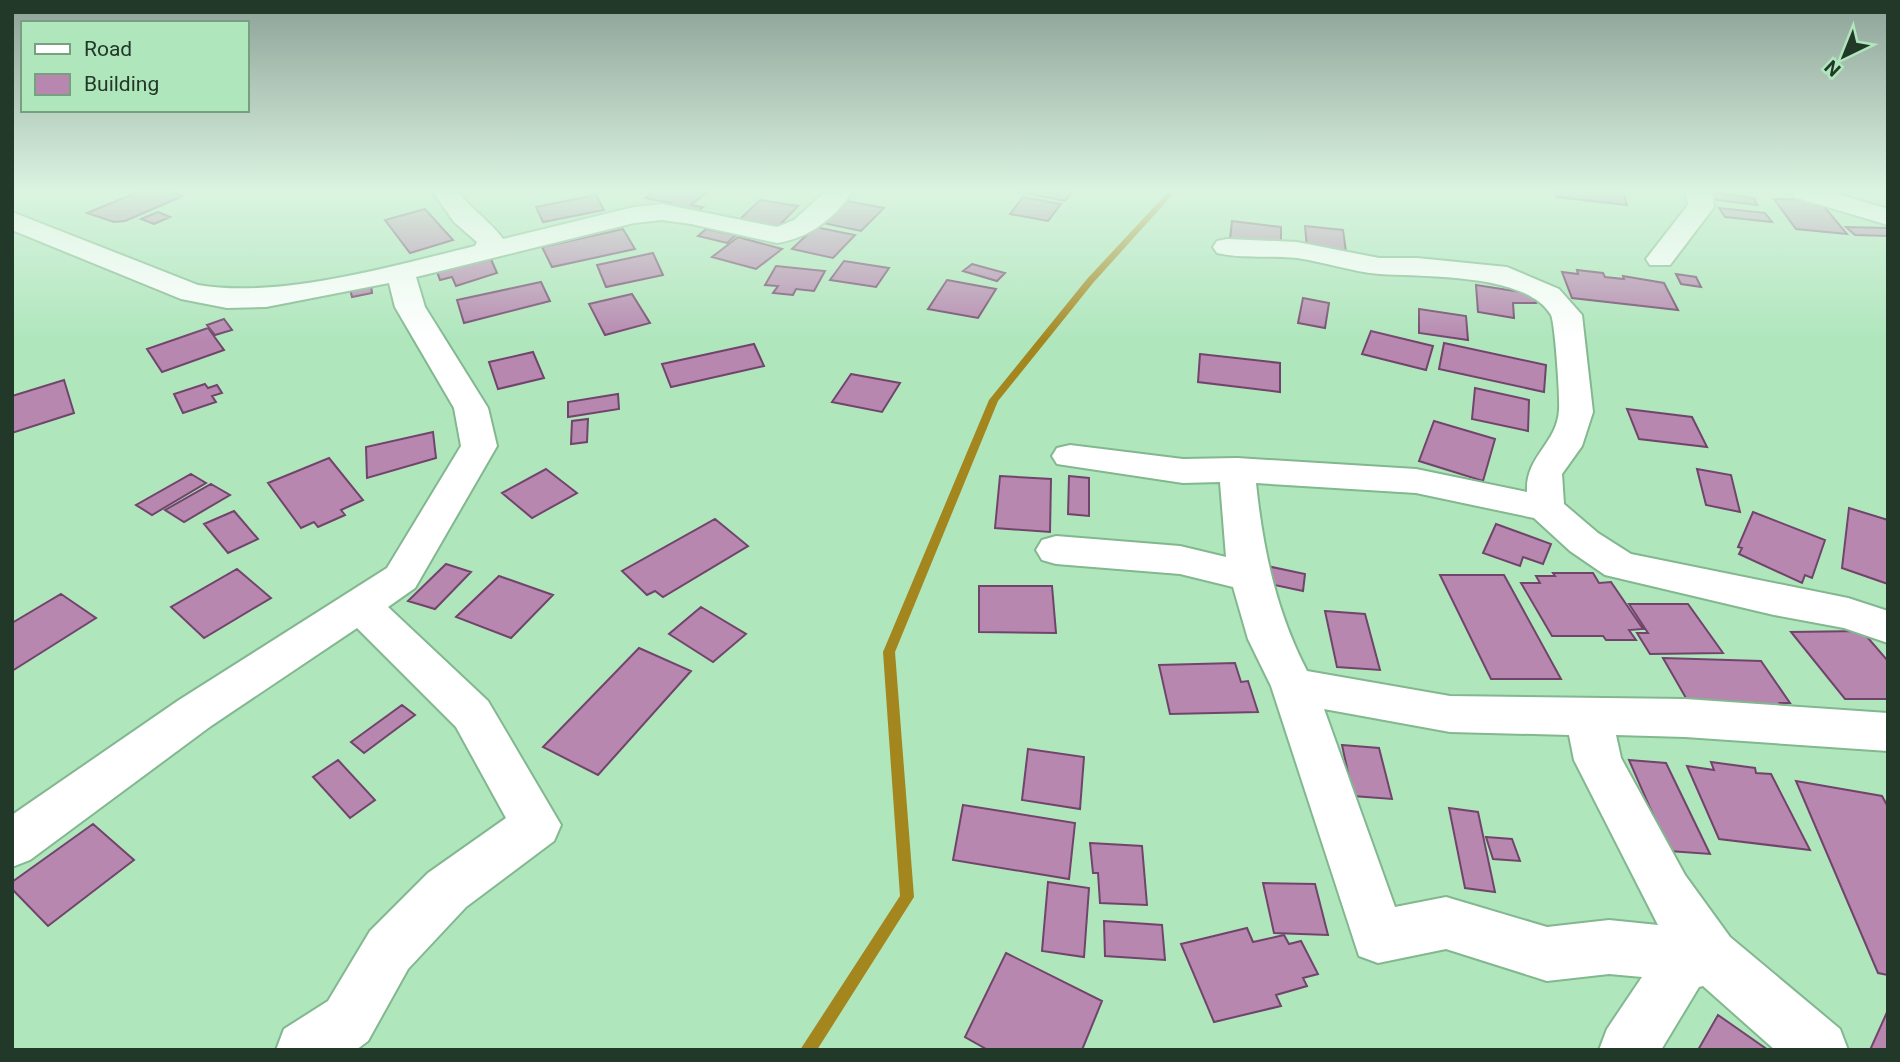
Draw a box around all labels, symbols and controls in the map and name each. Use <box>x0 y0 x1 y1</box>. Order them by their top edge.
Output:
legend <box>21 21 248 112</box>
north arrow <box>1809 21 1879 91</box>
text: Road <box>84 37 132 61</box>
text: N <box>1820 55 1845 81</box>
text: Building <box>84 72 159 96</box>

